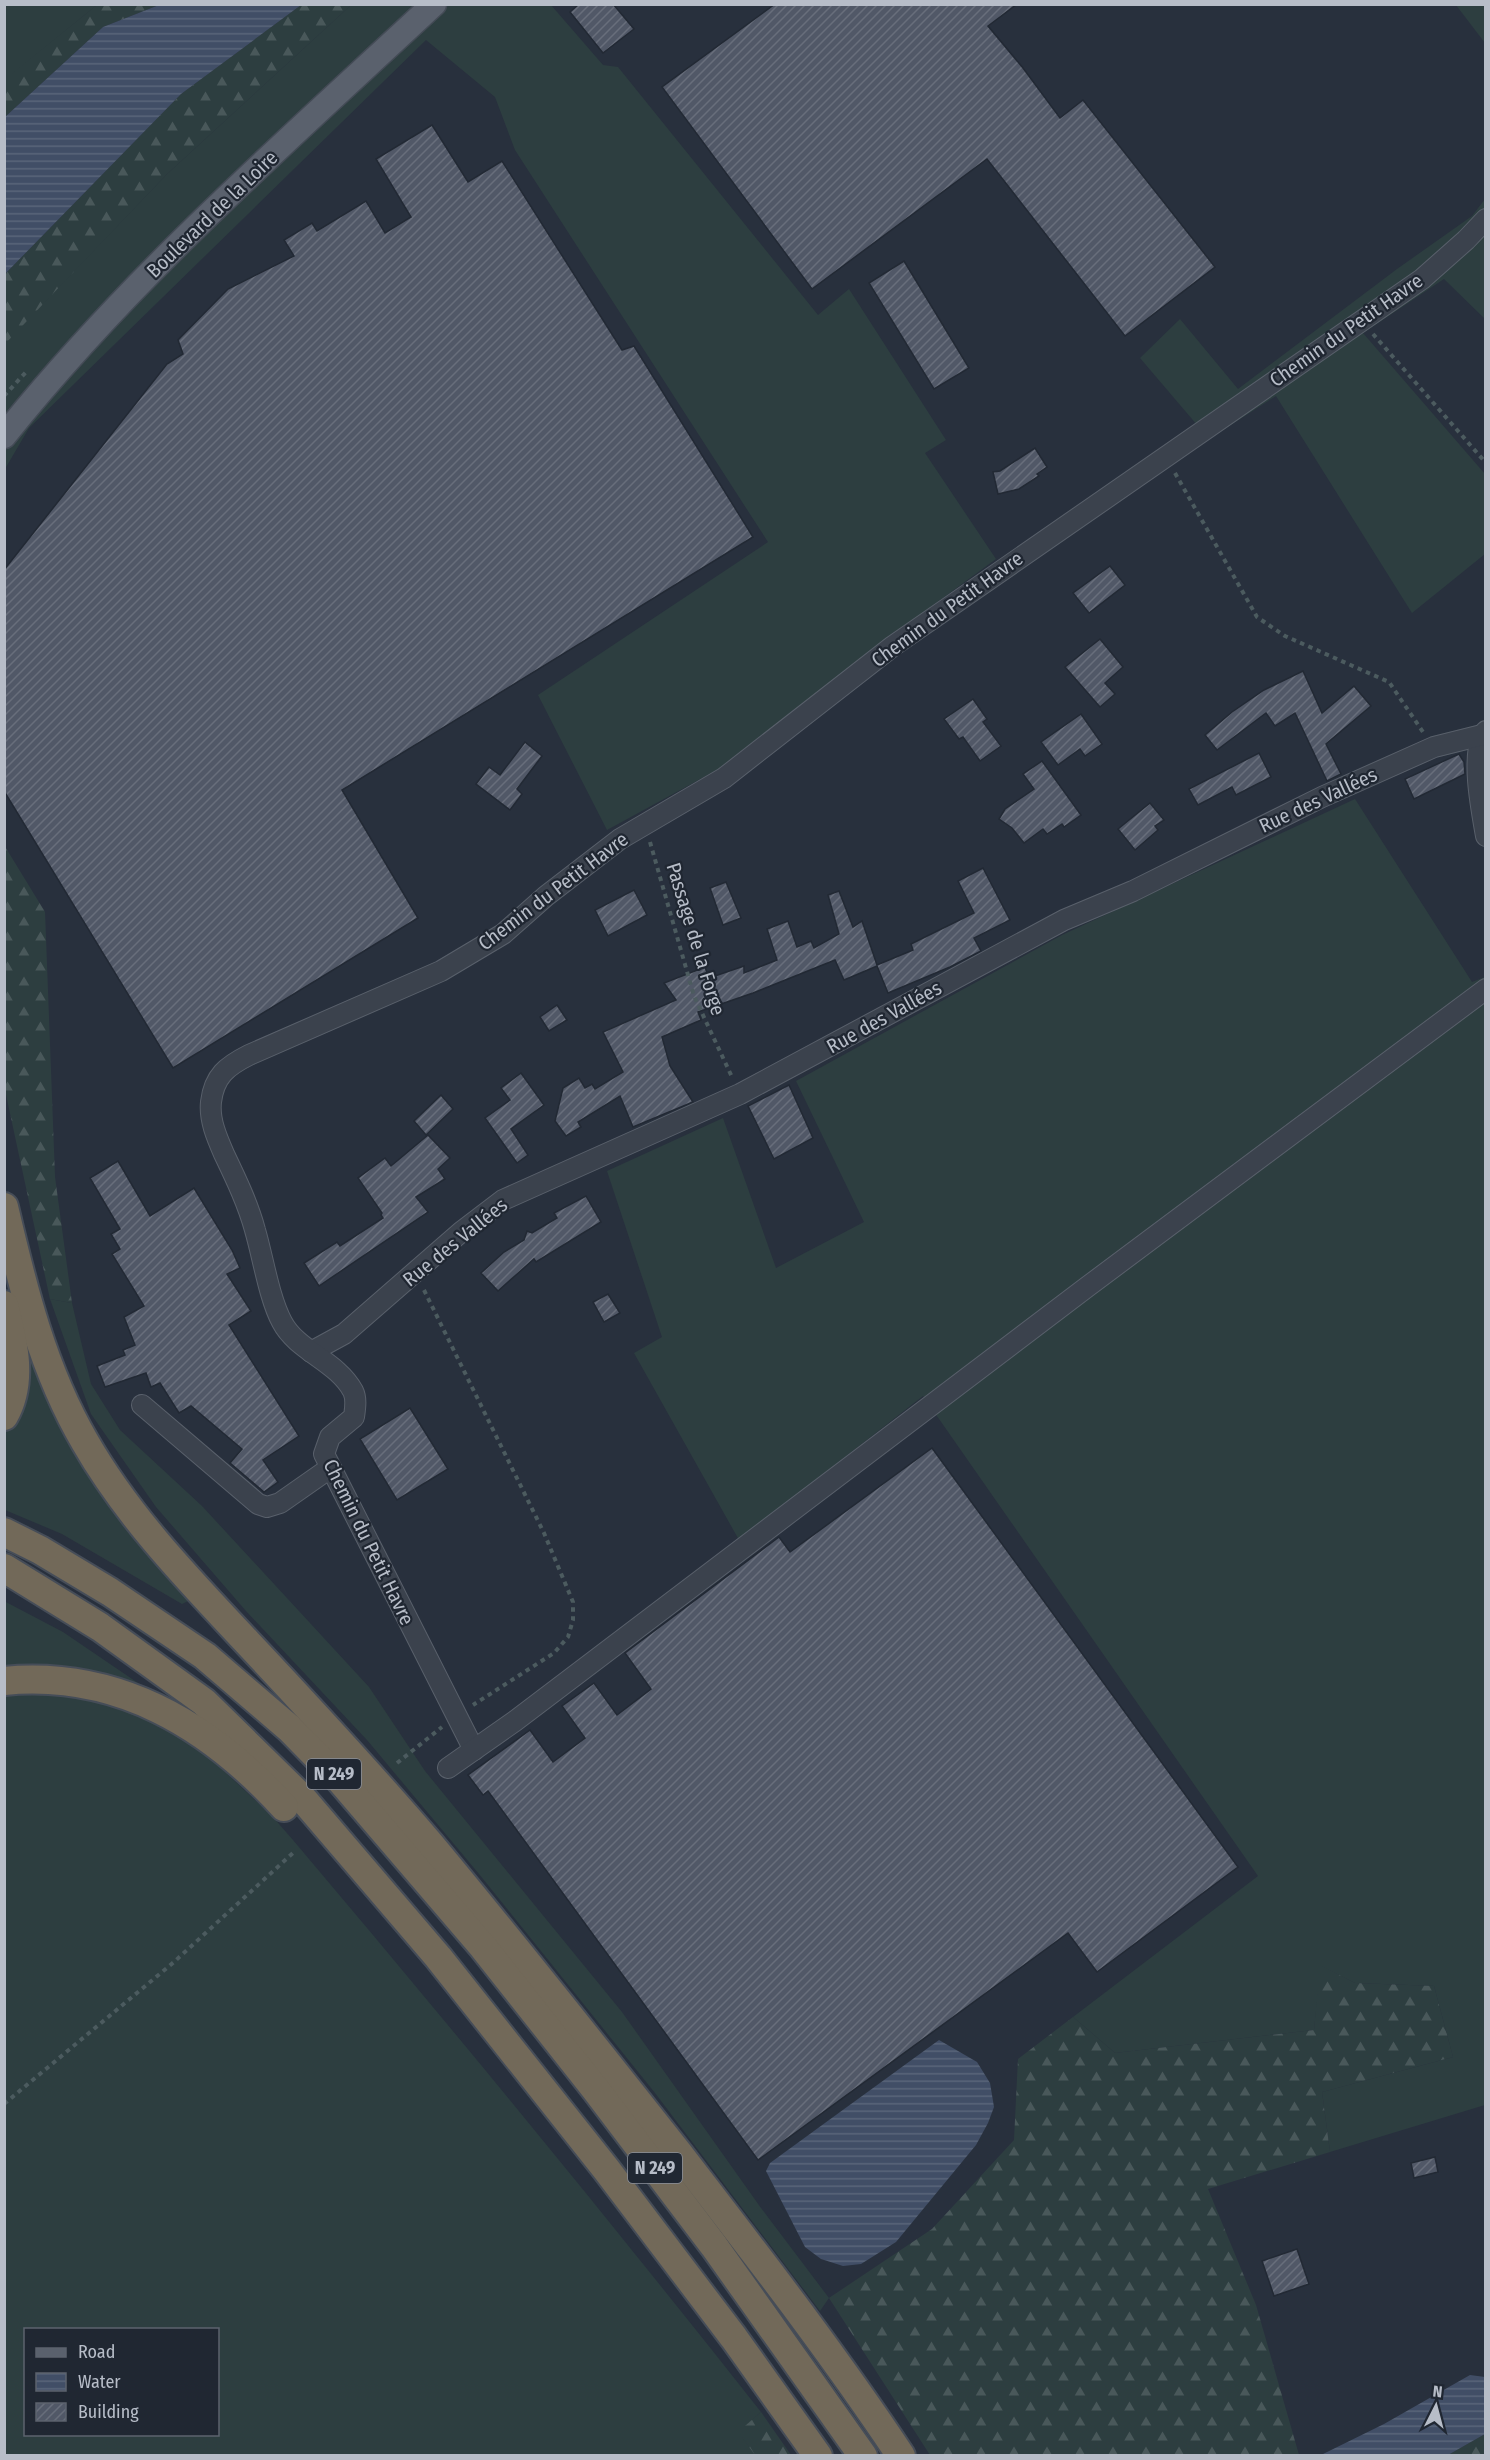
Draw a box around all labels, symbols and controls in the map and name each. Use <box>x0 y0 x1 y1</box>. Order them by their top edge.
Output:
street label: Boulevard de la Loire <box>142 145 282 283</box>
street label: Chemin du Petit Havre <box>1265 268 1427 392</box>
street label: Chemin du Petit Havre <box>867 546 1027 672</box>
street label: Rue des Vallées <box>1255 762 1381 838</box>
street label: Chemin du Petit Havre <box>473 827 633 955</box>
street label: Passage de la Forge <box>661 860 731 1018</box>
street label: Rue des Vallées <box>822 976 946 1058</box>
street label: Rue des Vallées <box>398 1193 512 1291</box>
street label: Chemin du Petit Havre <box>318 1455 420 1629</box>
road number: N 249 <box>307 1759 361 1789</box>
road number: N 249 <box>628 2153 682 2183</box>
legend <box>24 2328 219 2436</box>
text: Road <box>78 2341 115 2363</box>
text: Water <box>78 2371 121 2393</box>
north arrow <box>1406 2376 1466 2436</box>
text: N <box>1432 2382 1443 2402</box>
text: Building <box>78 2401 139 2423</box>

